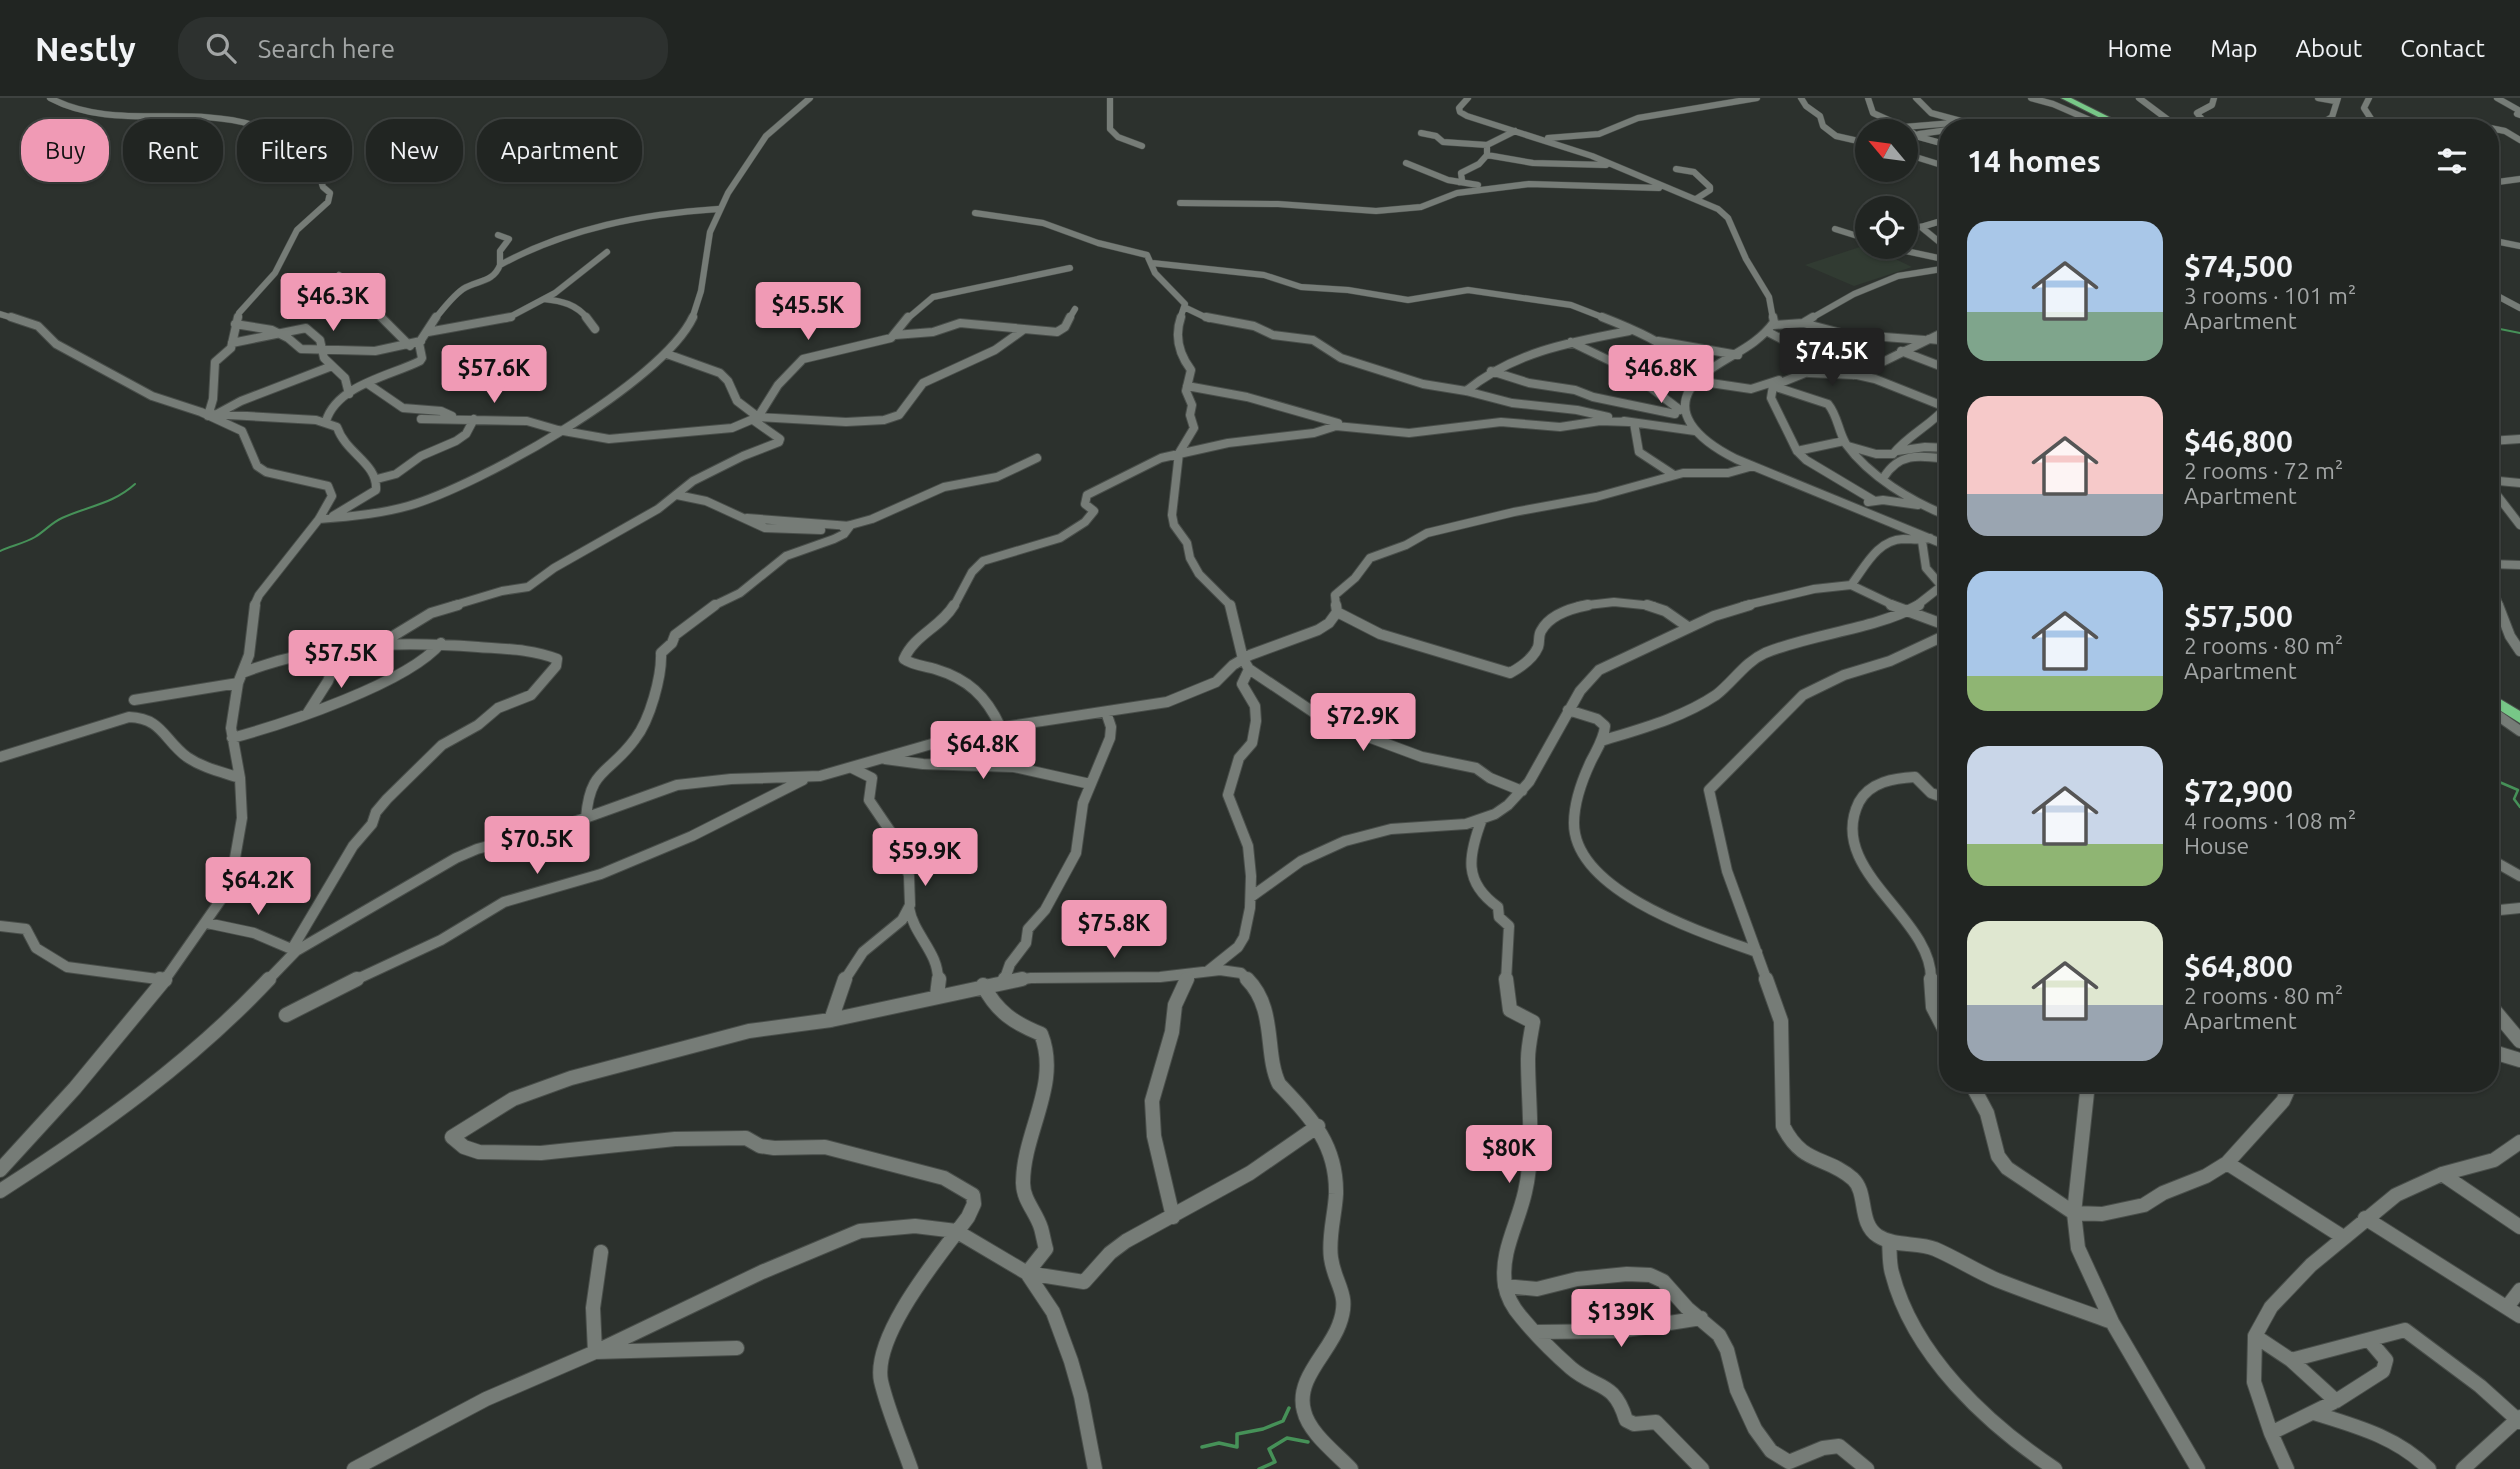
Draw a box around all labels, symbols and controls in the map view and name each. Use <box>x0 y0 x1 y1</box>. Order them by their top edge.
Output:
search box <box>178 17 668 80</box>
icon: search <box>202 29 240 67</box>
text: Nestly <box>35 30 136 67</box>
text: Search here <box>258 34 395 63</box>
text: Home <box>2107 35 2172 62</box>
text: Map <box>2210 35 2257 62</box>
text: About <box>2295 35 2362 62</box>
text: Contact <box>2400 35 2485 62</box>
chip: Buy <box>21 119 109 182</box>
chip: Rent <box>123 119 223 182</box>
chip: Filters <box>237 119 352 182</box>
chip: New <box>366 119 463 182</box>
chip: Apartment <box>477 119 642 182</box>
north arrow <box>1855 119 1918 182</box>
map controls <box>1855 119 1918 259</box>
icon: filters <box>2433 142 2471 180</box>
text: 14 homes <box>1967 144 2101 178</box>
button: locate <box>1855 196 1918 259</box>
icon: home <box>2023 249 2107 333</box>
text: $74,500 <box>2184 249 2293 283</box>
pin: $46.3K <box>276 274 390 333</box>
pin: $45.5K <box>751 282 865 342</box>
text: $46.3K <box>297 283 369 308</box>
text: 3 rooms · 101 m² <box>2184 283 2356 308</box>
text: $45.5K <box>772 292 844 317</box>
text: Apartment <box>2184 308 2297 333</box>
pin: $74.5K <box>1775 328 1889 388</box>
text: $74.5K <box>1796 338 1868 363</box>
pin: $57.6K <box>437 345 551 405</box>
pin: $46.8K <box>1604 345 1718 405</box>
text: $57.6K <box>458 355 530 380</box>
text: $46.8K <box>1625 355 1697 380</box>
icon: home <box>2023 424 2107 508</box>
text: $46,800 <box>2184 424 2293 458</box>
text: 2 rooms · 72 m² <box>2184 458 2343 483</box>
text: Apartment <box>2184 483 2297 508</box>
icon: home <box>2023 599 2107 683</box>
text: $57,500 <box>2184 599 2293 633</box>
pin: $57.5K <box>284 630 398 690</box>
text: 2 rooms · 80 m² <box>2184 633 2343 658</box>
text: $57.5K <box>305 640 377 665</box>
text: Apartment <box>2184 658 2297 683</box>
pin: $72.9K <box>1306 694 1420 753</box>
text: $72.9K <box>1327 703 1399 728</box>
pin: $64.8K <box>926 722 1040 781</box>
text: $64.8K <box>947 731 1019 756</box>
icon: home <box>2023 774 2107 858</box>
text: $72,900 <box>2184 774 2293 808</box>
text: 4 rooms · 108 m² <box>2184 808 2356 833</box>
pin: $70.5K <box>480 816 594 876</box>
text: $70.5K <box>501 826 573 851</box>
pin: $59.9K <box>868 828 982 888</box>
text: House <box>2184 833 2249 858</box>
text: $59.9K <box>889 838 961 863</box>
pin: $64.2K <box>201 858 315 917</box>
text: $64.2K <box>222 867 294 892</box>
pin: $75.8K <box>1057 900 1171 960</box>
text: $75.8K <box>1078 910 1150 935</box>
icon: home <box>2023 949 2107 1033</box>
text: $64,800 <box>2184 949 2293 983</box>
text: 2 rooms · 80 m² <box>2184 983 2343 1008</box>
text: Apartment <box>2184 1008 2297 1033</box>
pin: $80K <box>1468 1126 1550 1185</box>
text: $80K <box>1482 1135 1536 1160</box>
pin: $139K <box>1572 1290 1670 1349</box>
text: $139K <box>1587 1299 1655 1324</box>

